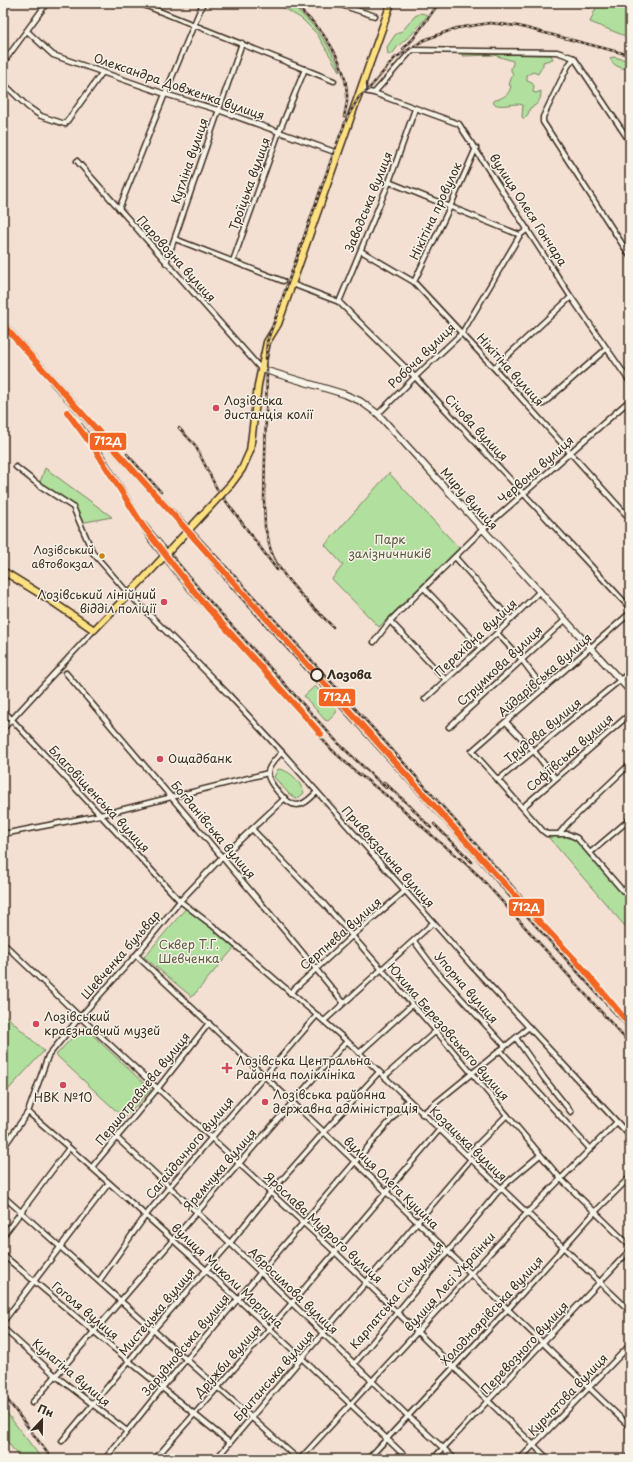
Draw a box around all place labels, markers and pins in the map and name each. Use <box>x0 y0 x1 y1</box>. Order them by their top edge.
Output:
place label: Лозівська дистанція колії <box>224 391 314 423</box>
marker: Лозівська дистанція колії <box>211 403 221 413</box>
place label: Лозівський автовокзал <box>32 541 94 572</box>
marker: Лозівський автовокзал <box>97 551 107 561</box>
place label: Лозівський лінійний відділ поліції <box>37 585 157 617</box>
marker: Лозівський лінійний відділ поліції <box>159 597 169 607</box>
place label: Лозова <box>327 665 372 683</box>
marker: Лозова <box>310 668 324 682</box>
place label: Ощадбанк <box>168 749 233 767</box>
marker: Ощадбанк <box>155 754 165 764</box>
place label: Лозівський краєзнавчий музей <box>44 1007 160 1039</box>
marker: Лозівський краєзнавчий музей <box>31 1019 41 1029</box>
place label: Лозівська Центральна Районна поліклініка <box>236 1051 371 1083</box>
marker: Лозівська Центральна Районна поліклініка <box>221 1062 233 1074</box>
marker: НВК №10 <box>58 1080 68 1090</box>
place label: Лозівська районна державна адміністрація <box>273 1085 418 1117</box>
place label: НВК №10 <box>34 1088 93 1106</box>
marker: Лозівська районна державна адміністрація <box>260 1097 270 1107</box>

